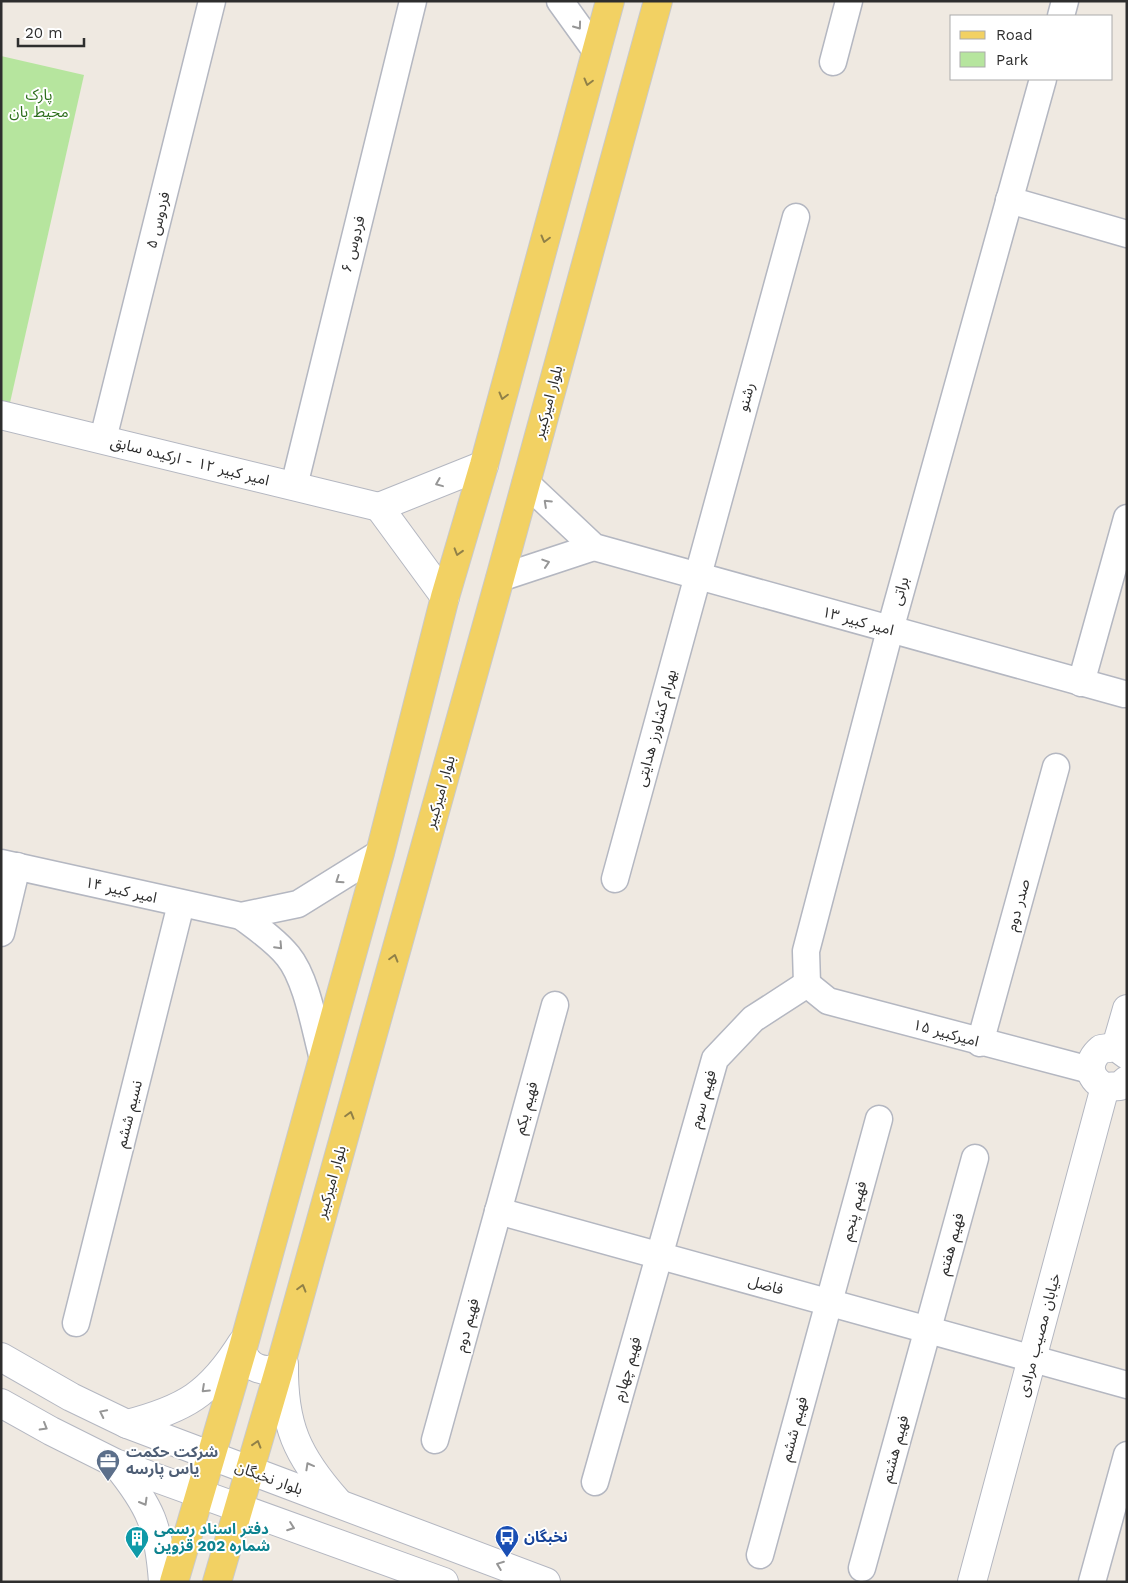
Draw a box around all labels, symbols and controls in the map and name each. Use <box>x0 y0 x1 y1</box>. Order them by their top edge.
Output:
scale bar <box>18 15 84 47</box>
legend <box>950 15 1113 80</box>
one-way arrow <box>572 20 581 30</box>
text: 20 m <box>25 24 63 42</box>
text: Road <box>996 26 1033 44</box>
text: Park <box>996 51 1029 69</box>
one-way arrow <box>583 77 593 86</box>
park label: پارک محیط بان <box>9 86 69 121</box>
street label: فردوس ۵ <box>142 189 174 250</box>
street label: فردوس ۶ <box>337 213 369 274</box>
one-way arrow <box>541 234 551 242</box>
street label: بلوار امیرکبیر <box>529 363 566 442</box>
street label: رشنو <box>734 381 758 413</box>
one-way arrow <box>498 391 509 400</box>
street label: امیر کبیر ۱۲ - ارکیده سابق <box>109 433 271 490</box>
one-way arrow <box>435 477 444 487</box>
one-way arrow <box>544 500 553 509</box>
one-way arrow <box>454 547 464 556</box>
one-way arrow <box>541 559 550 569</box>
street label: براتی <box>887 575 913 607</box>
street label: امیر کبیر ۱۳ <box>820 603 896 639</box>
street label: بهرام کشاورز هدایتی <box>632 667 682 789</box>
street label: بلوار امیرکبیر <box>421 753 459 832</box>
street label: امیر کبیر ۱۴ <box>83 873 159 907</box>
one-way arrow <box>336 874 345 883</box>
street label: صدر دوم <box>1002 877 1036 934</box>
one-way arrow <box>273 940 282 949</box>
one-way arrow <box>388 955 398 963</box>
street label: امیرکبیر ۱۵ <box>911 1016 981 1050</box>
street label: فهیم سوم <box>686 1068 722 1131</box>
street label: نسیم ششم <box>112 1078 148 1150</box>
street label: فهیم یکم <box>510 1079 544 1137</box>
one-way arrow <box>344 1111 355 1119</box>
street label: بلوار امیرکبیر <box>312 1143 350 1222</box>
street label: فهیم پنجم <box>837 1179 873 1243</box>
street label: فهیم هفتم <box>934 1211 970 1278</box>
street label: فاضل <box>746 1271 786 1299</box>
street label: خیابان مصیب مرادی <box>1014 1271 1064 1399</box>
one-way arrow <box>296 1285 306 1293</box>
street label: فهیم دوم <box>451 1296 485 1354</box>
street label: فهیم چهارم <box>609 1334 647 1404</box>
one-way arrow <box>201 1383 210 1392</box>
street label: فهیم ششم <box>777 1394 813 1464</box>
one-way arrow <box>99 1409 108 1419</box>
street label: فهیم هشتم <box>877 1413 915 1485</box>
one-way arrow <box>38 1421 47 1431</box>
one-way arrow <box>251 1441 261 1449</box>
place label: شرکت حکمت یاس پارسه <box>126 1443 218 1479</box>
office icon: شرکت حکمت یاس پارسه <box>95 1448 121 1482</box>
street label: بلوار نخبگان <box>233 1457 305 1499</box>
one-way arrow <box>305 1463 315 1472</box>
one-way arrow <box>138 1496 148 1505</box>
place label: دفتر اسناد رسمی شماره 202 قزوین <box>154 1520 270 1555</box>
one-way arrow <box>286 1521 295 1531</box>
bus stop icon: نخبگان <box>494 1524 520 1558</box>
building icon: دفتر اسناد رسمی شماره 202 قزوین <box>124 1525 150 1559</box>
place label: نخبگان <box>524 1528 568 1546</box>
one-way arrow <box>496 1560 505 1571</box>

